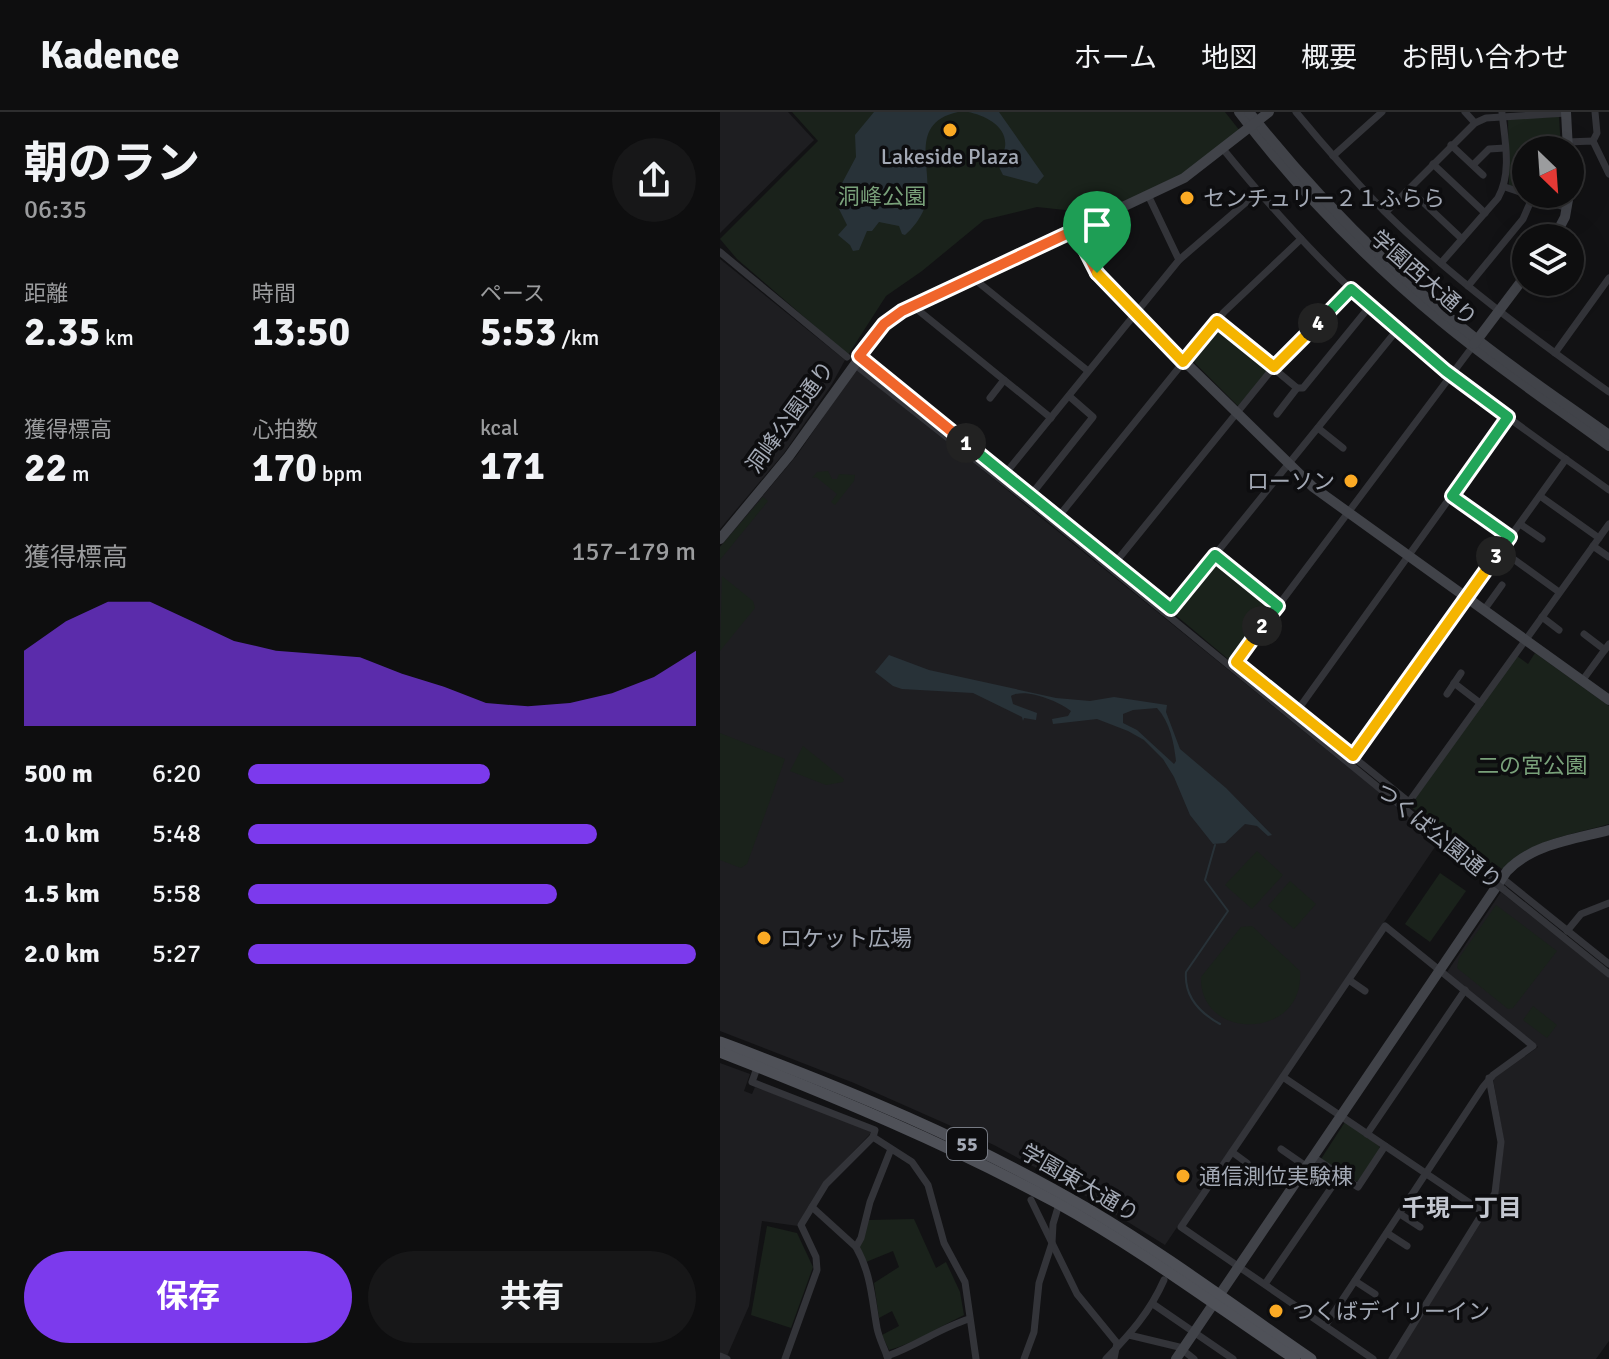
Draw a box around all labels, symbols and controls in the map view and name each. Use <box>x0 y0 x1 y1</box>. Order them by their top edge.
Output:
text: Kadence <box>40 32 180 79</box>
text: ホーム <box>1074 41 1157 75</box>
text: 地図 <box>1201 41 1257 75</box>
text: 概要 <box>1301 41 1357 75</box>
text: お問い合わせ <box>1401 41 1569 75</box>
marker: Lakeside Plaza <box>941 121 959 139</box>
north arrow <box>1512 136 1584 208</box>
map controls <box>1512 136 1584 296</box>
text: 朝のラン <box>24 137 200 191</box>
button: share <box>612 138 696 222</box>
place label: Lakeside Plaza <box>881 143 1019 170</box>
park label: 洞峰公園 <box>838 183 926 210</box>
place label: センチュリー２１ふらら <box>1203 185 1445 212</box>
marker: センチュリー２１ふらら <box>1178 189 1196 207</box>
pin <box>1063 191 1131 273</box>
text: 06:35 <box>24 194 87 226</box>
icon: arrive <box>1075 203 1119 247</box>
button: layers <box>1512 224 1584 296</box>
street label: 学園西大通り <box>1365 225 1483 331</box>
text: 距離 <box>24 280 68 307</box>
text: 時間 <box>252 280 296 307</box>
text: ペース <box>480 280 545 307</box>
pin: 4 <box>1298 303 1338 343</box>
text: 2.35 <box>24 307 100 357</box>
text: 13:50 <box>252 307 350 357</box>
text: 5:53 <box>480 307 557 357</box>
text: 4 <box>1312 309 1324 336</box>
text: km <box>100 324 134 351</box>
text: /km <box>557 324 599 351</box>
street label: 洞峰公園通り <box>740 356 840 478</box>
text: kcal <box>480 414 519 441</box>
text: 獲得標高 <box>24 416 112 443</box>
text: 心拍数 <box>252 416 318 443</box>
pin: 1 <box>946 423 986 463</box>
text: 1 <box>960 429 972 456</box>
text: 171 <box>480 441 545 491</box>
text: 22 <box>24 443 67 493</box>
text: 170 <box>252 443 317 493</box>
text: m <box>67 460 90 487</box>
text: bpm <box>317 460 362 487</box>
place label: ローソン <box>1247 468 1335 495</box>
marker: ローソン <box>1342 472 1360 490</box>
text: 157–179 m <box>572 536 696 568</box>
pin: 3 <box>1476 536 1516 576</box>
text: 獲得標高 <box>24 542 128 574</box>
text: 3 <box>1490 542 1502 569</box>
pin: 2 <box>1242 606 1282 646</box>
text: 2 <box>1256 612 1268 639</box>
park label: 二の宮公園 <box>1477 752 1587 779</box>
text: 500 m <box>24 758 93 790</box>
text: 6:20 <box>152 758 201 790</box>
street label: つくば公園通り <box>1371 777 1507 895</box>
text: 1.0 km <box>24 818 100 850</box>
text: 5:48 <box>152 818 201 850</box>
text: 1.5 km <box>24 878 100 910</box>
text: 5:58 <box>152 878 201 910</box>
place label: ロケット広場 <box>780 925 912 952</box>
marker: ロケット広場 <box>755 929 773 947</box>
text: 2.0 km <box>24 938 100 970</box>
text: 5:27 <box>152 938 201 970</box>
road number: 55 <box>947 1128 987 1160</box>
street label: 学園東大通り <box>1016 1138 1144 1228</box>
place label: 通信測位実験棟 <box>1199 1163 1353 1190</box>
marker: 通信測位実験棟 <box>1174 1167 1192 1185</box>
district label: 千現一丁目 <box>1402 1193 1522 1223</box>
button: 保存 <box>24 1251 352 1343</box>
button: 共有 <box>368 1251 696 1343</box>
place label: つくばデイリーイン <box>1292 1298 1490 1325</box>
marker: つくばデイリーイン <box>1267 1302 1285 1320</box>

